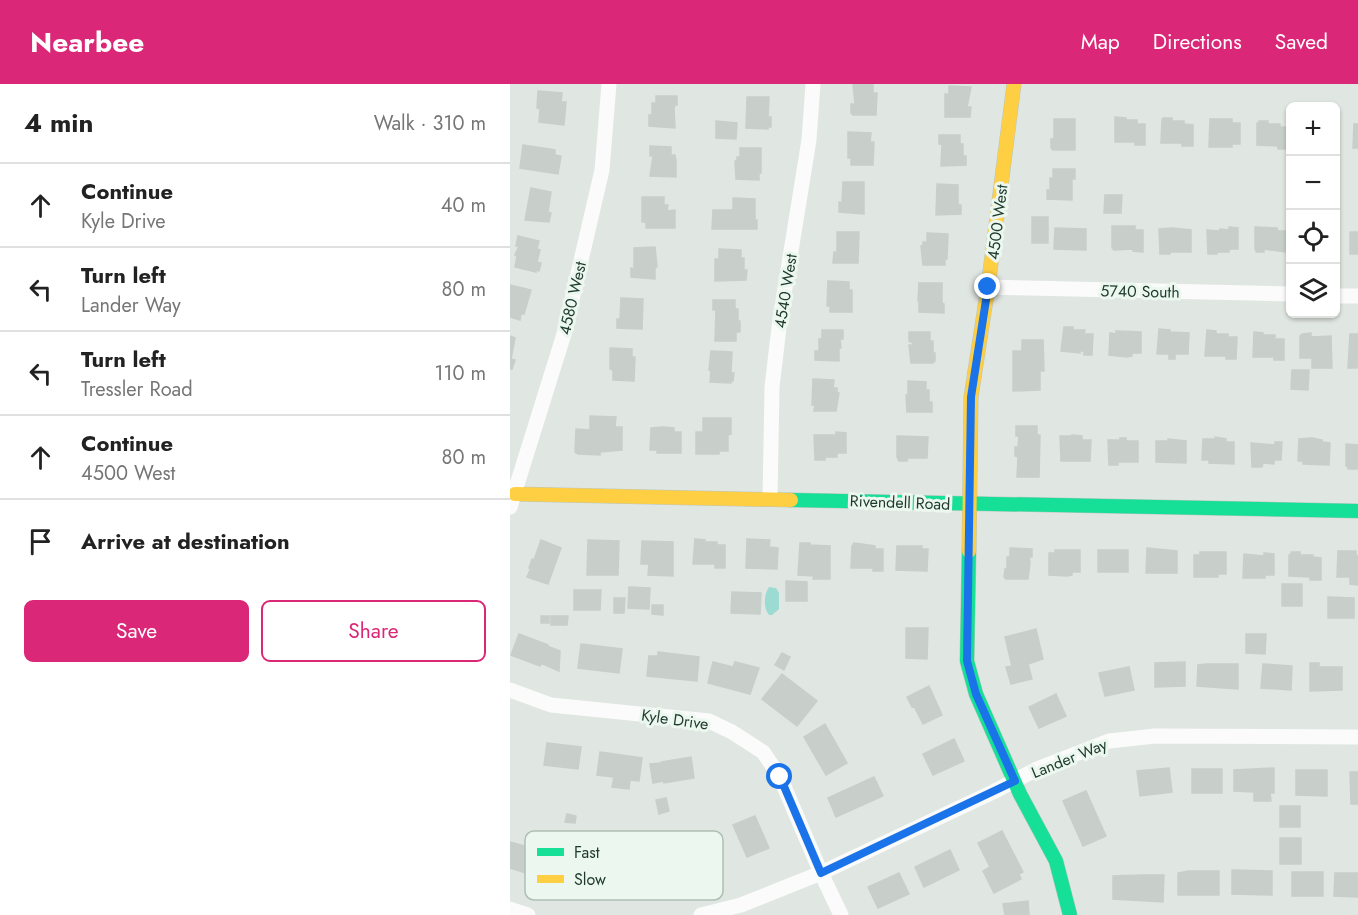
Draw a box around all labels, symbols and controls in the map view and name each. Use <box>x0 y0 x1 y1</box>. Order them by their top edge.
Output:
text: Nearbee <box>30 22 144 63</box>
text: Map <box>1081 27 1120 57</box>
text: Directions <box>1153 27 1242 57</box>
text: Saved <box>1275 27 1328 57</box>
map controls <box>1286 102 1340 318</box>
button: + <box>1286 102 1340 156</box>
text: 4 min <box>24 104 93 142</box>
text: Walk · 310 m <box>374 109 486 138</box>
button: − <box>1286 156 1340 210</box>
text: Continue <box>81 175 173 207</box>
street label: 4500 West <box>981 183 1014 261</box>
icon: ahead <box>24 189 57 222</box>
text: 40 m <box>441 191 486 220</box>
text: Kyle Drive <box>81 207 165 236</box>
button: locate <box>1286 210 1340 264</box>
street label: 4540 West <box>768 252 803 330</box>
text: Turn left <box>81 259 166 291</box>
street label: 4580 West <box>553 259 592 337</box>
button: layers <box>1286 264 1340 318</box>
icon: left <box>24 273 57 306</box>
route end <box>974 273 1000 299</box>
text: 80 m <box>441 275 486 304</box>
street label: 5740 South <box>1100 279 1180 304</box>
text: Lander Way <box>81 291 181 320</box>
text: Turn left <box>81 343 166 375</box>
icon: left <box>24 357 57 390</box>
text: 110 m <box>434 359 486 388</box>
text: Tressler Road <box>81 375 193 404</box>
text: Continue <box>81 427 173 459</box>
icon: ahead <box>24 441 57 474</box>
text: 80 m <box>441 443 486 472</box>
text: 4500 West <box>81 459 175 488</box>
street label: Rivendell Road <box>849 489 951 516</box>
icon: arrive <box>24 525 57 558</box>
text: Arrive at destination <box>81 525 290 557</box>
button: Save <box>24 600 249 662</box>
button: Share <box>261 600 486 662</box>
street label: Kyle Drive <box>640 703 710 736</box>
street label: Lander Way <box>1028 732 1111 784</box>
route start <box>766 763 792 789</box>
legend <box>525 831 723 900</box>
text: Fast <box>574 841 600 864</box>
text: Slow <box>574 868 606 891</box>

